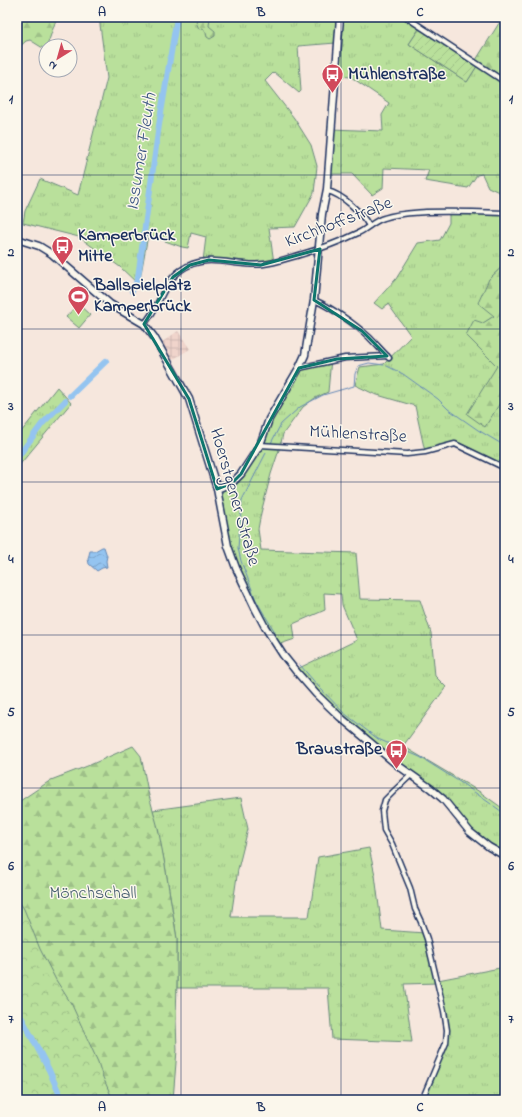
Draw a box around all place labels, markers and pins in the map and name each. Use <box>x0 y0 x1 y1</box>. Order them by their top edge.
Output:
bus stop icon: Mühlenstraße <box>319 62 345 95</box>
place label: Mühlenstraße <box>348 62 447 88</box>
place label: Kamperbrück Mitte <box>78 223 176 270</box>
bus stop icon: Kamperbrück Mitte <box>50 233 76 266</box>
place label: Ballspielplatz Kamperbrück <box>93 273 192 320</box>
sports icon: Ballspielplatz Kamperbrück <box>65 283 91 316</box>
place label: Braustraße <box>295 737 383 763</box>
bus stop icon: Braustraße <box>384 737 410 770</box>

